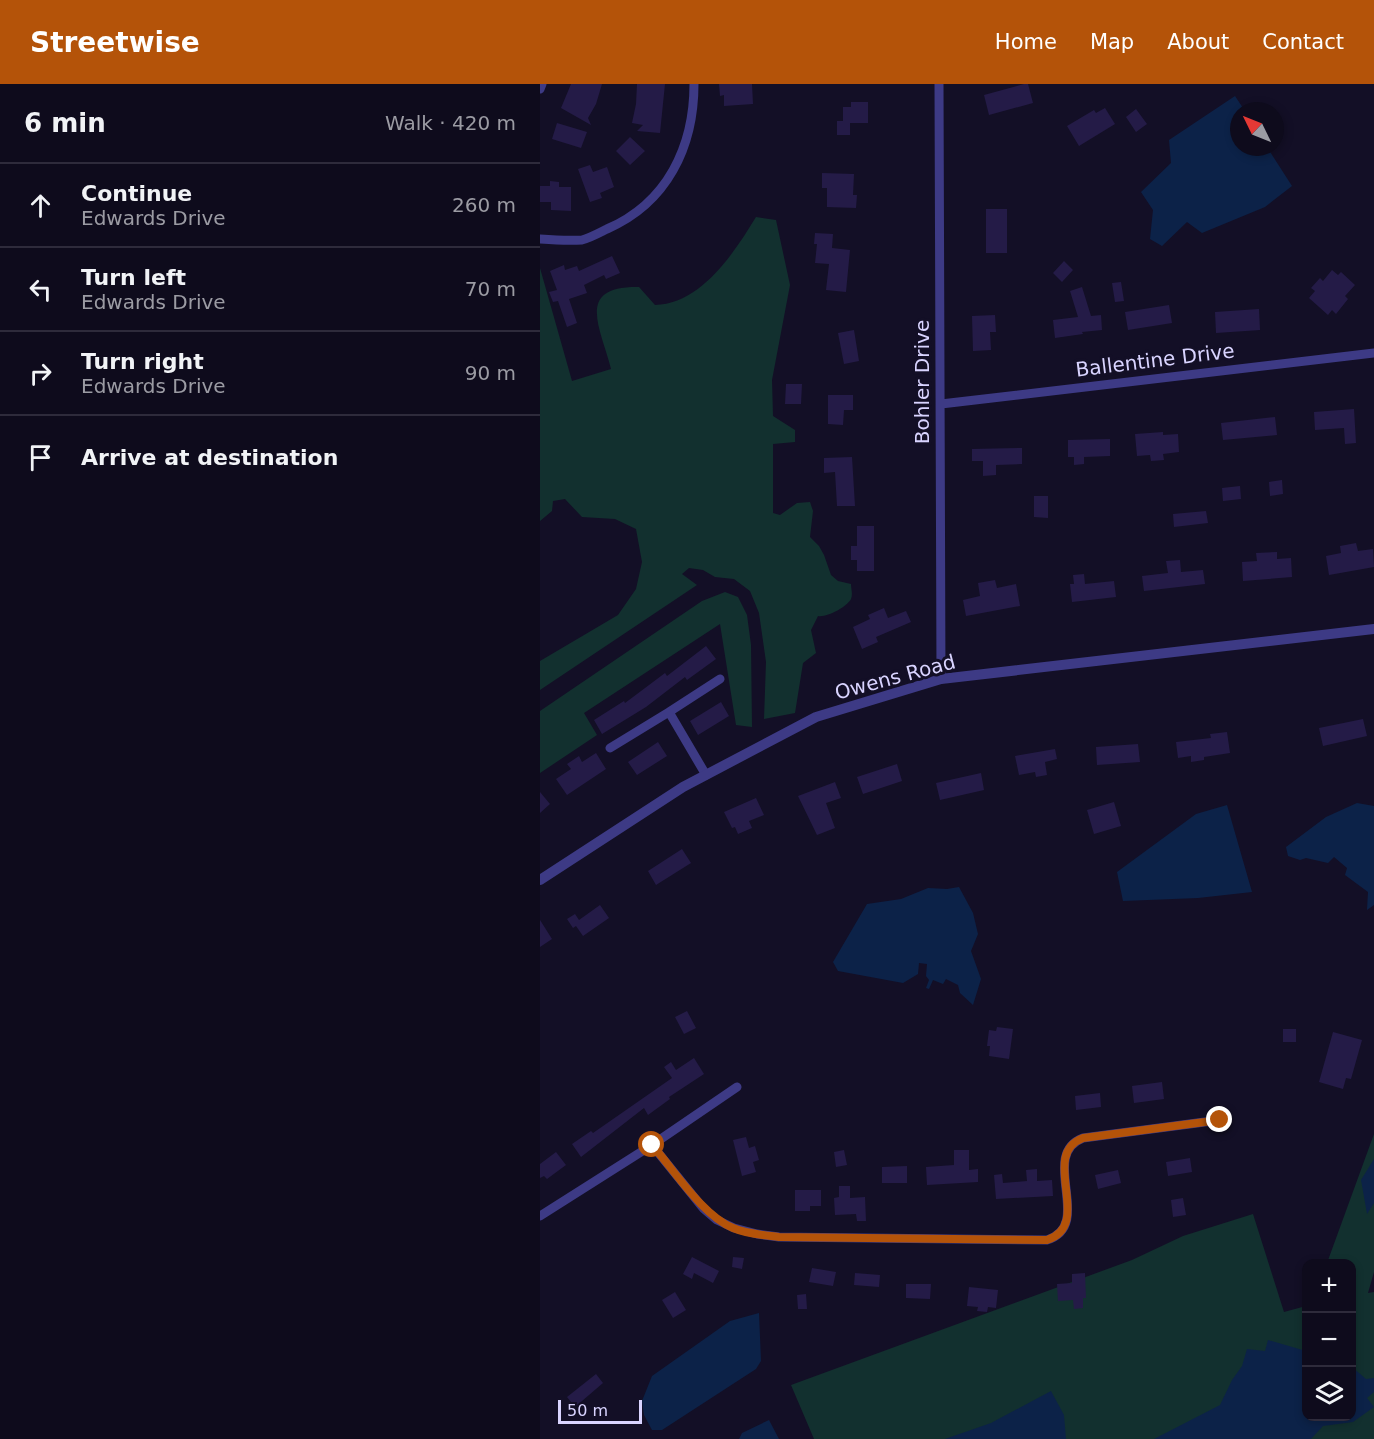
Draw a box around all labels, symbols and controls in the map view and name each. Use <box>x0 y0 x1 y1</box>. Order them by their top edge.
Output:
text: Streetwise <box>30 26 200 59</box>
text: Home <box>995 30 1057 54</box>
text: Map <box>1090 30 1134 54</box>
text: About <box>1167 30 1229 54</box>
text: Contact <box>1262 30 1344 54</box>
north arrow <box>1230 102 1284 156</box>
text: 6 min <box>24 108 106 138</box>
text: Walk · 420 m <box>385 111 516 135</box>
text: Continue <box>81 181 192 206</box>
icon: ahead <box>24 189 57 222</box>
text: 260 m <box>452 193 516 217</box>
text: Edwards Drive <box>81 206 226 230</box>
text: Turn left <box>81 265 186 290</box>
icon: left <box>24 273 57 306</box>
text: 70 m <box>465 277 516 301</box>
text: Edwards Drive <box>81 290 226 314</box>
street label: Bohler Drive <box>910 320 934 444</box>
street label: Ballentine Drive <box>1074 338 1236 382</box>
text: Turn right <box>81 349 204 374</box>
icon: right <box>24 357 57 390</box>
text: 90 m <box>465 361 516 385</box>
text: Edwards Drive <box>81 374 226 398</box>
icon: arrive <box>24 441 57 474</box>
text: Arrive at destination <box>81 445 338 470</box>
street label: Owens Road <box>832 649 958 705</box>
route end <box>1206 1106 1232 1132</box>
route start <box>638 1131 664 1157</box>
map controls <box>1302 1259 1356 1421</box>
button: + <box>1302 1259 1356 1313</box>
button: − <box>1302 1313 1356 1367</box>
button: layers <box>1302 1367 1356 1421</box>
scale bar <box>558 1397 642 1424</box>
text: 50 m <box>567 1401 608 1420</box>

